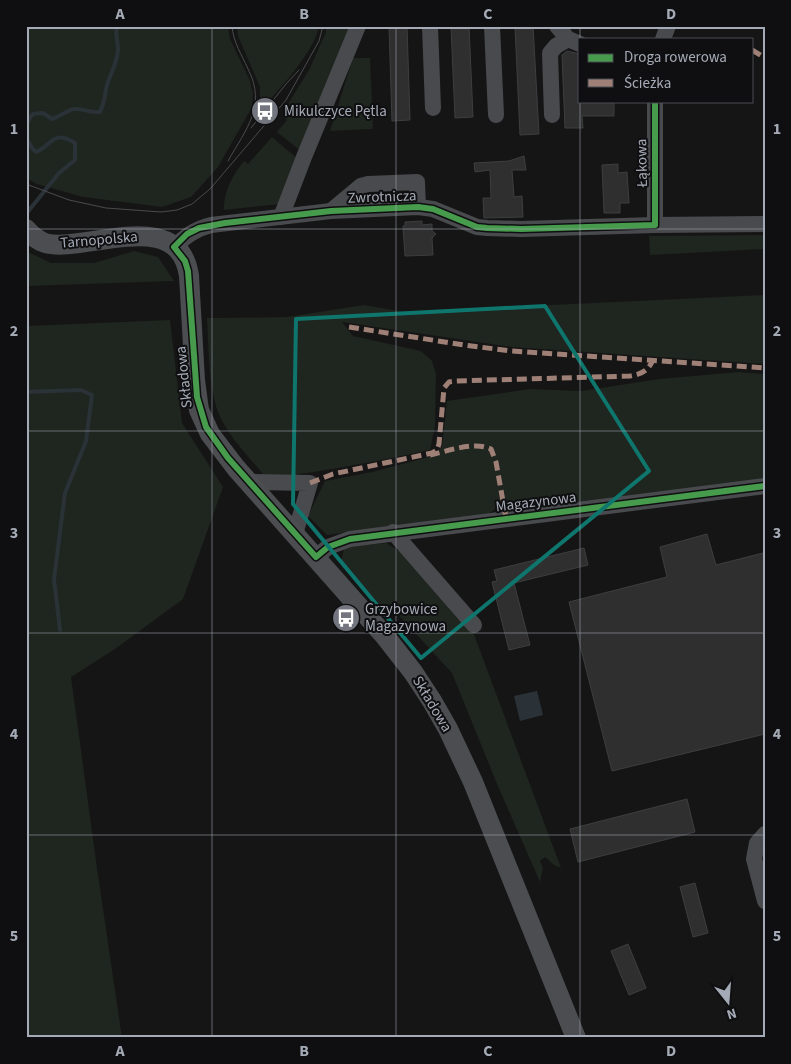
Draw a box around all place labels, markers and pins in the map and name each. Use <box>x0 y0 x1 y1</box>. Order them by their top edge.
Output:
bus stop icon: Mikulczyce Pętla <box>250 96 280 126</box>
place label: Mikulczyce Pętla <box>284 101 387 122</box>
place label: Grzybowice Magazynowa <box>365 599 446 637</box>
bus stop icon: Grzybowice Magazynowa <box>331 603 361 633</box>

